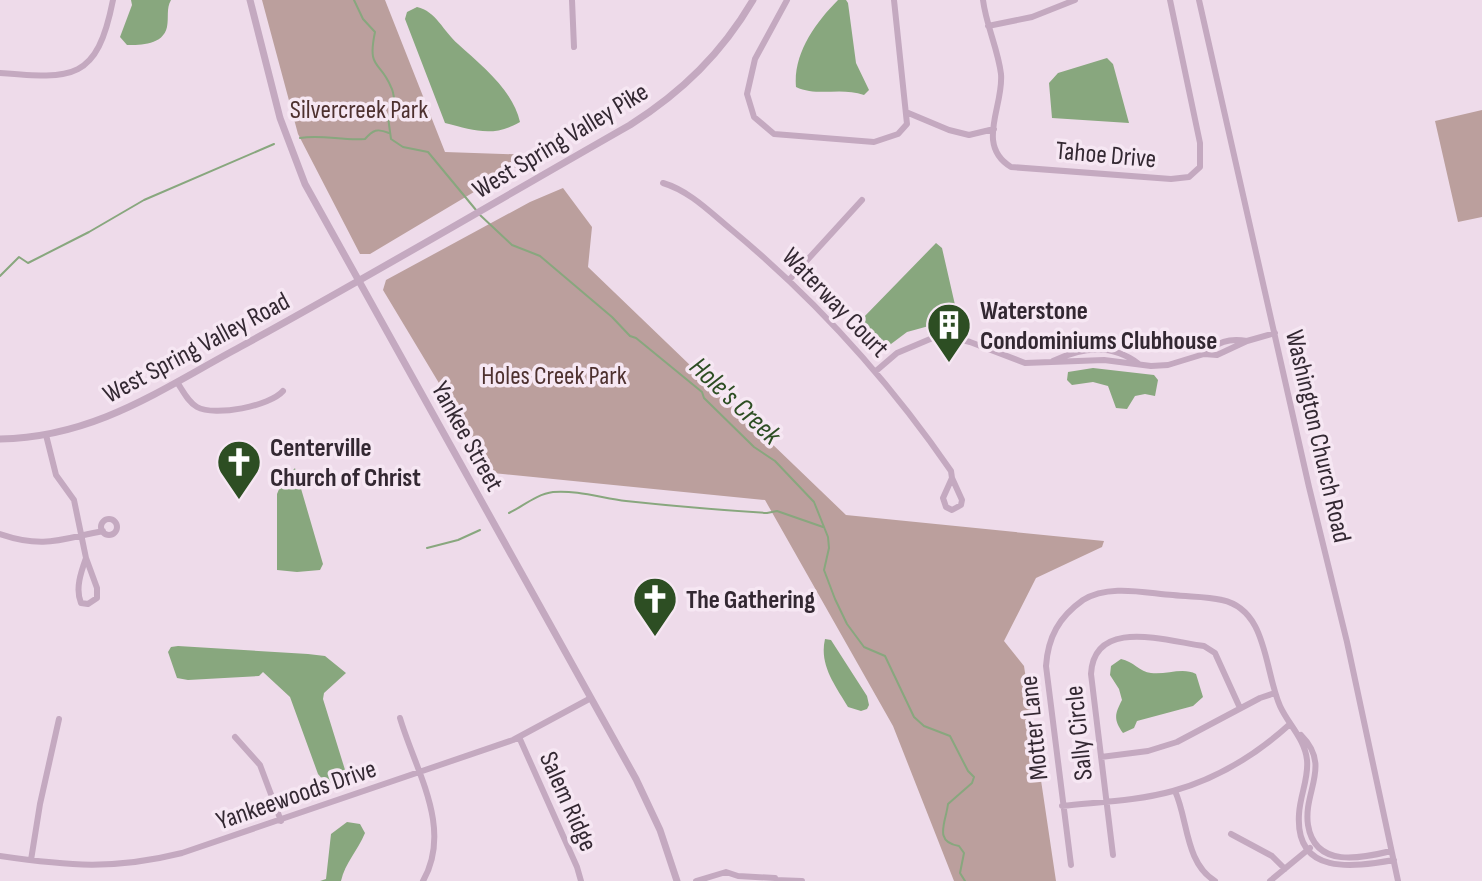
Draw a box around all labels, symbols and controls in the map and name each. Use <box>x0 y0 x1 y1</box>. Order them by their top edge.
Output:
street label: West Spring Valley Pike <box>468 77 654 206</box>
park label: Silvercreek Park <box>290 95 428 126</box>
street label: Tahoe Drive <box>1054 136 1157 175</box>
street label: Waterway Court <box>775 242 895 364</box>
street label: West Spring Valley Road <box>98 286 295 410</box>
place label: Waterstone Condominiums Clubhouse <box>980 296 1217 357</box>
building icon: Waterstone Condominiums Clubhouse <box>925 301 973 364</box>
street label: Washington Church Road <box>1278 327 1357 546</box>
water label: Hole's Creek <box>682 351 789 453</box>
park label: Holes Creek Park <box>481 361 627 392</box>
street label: Yankee Street <box>424 377 509 497</box>
place label: Centerville Church of Christ <box>270 433 421 494</box>
church icon: Centerville Church of Christ <box>215 438 263 501</box>
church icon: The Gathering <box>631 575 679 638</box>
place label: The Gathering <box>686 585 815 616</box>
street label: Motter Lane <box>1014 674 1055 782</box>
street label: Sally Circle <box>1059 684 1100 782</box>
street label: Salem Ridge <box>532 747 603 856</box>
street label: Yankeewoods Drive <box>212 754 380 837</box>

